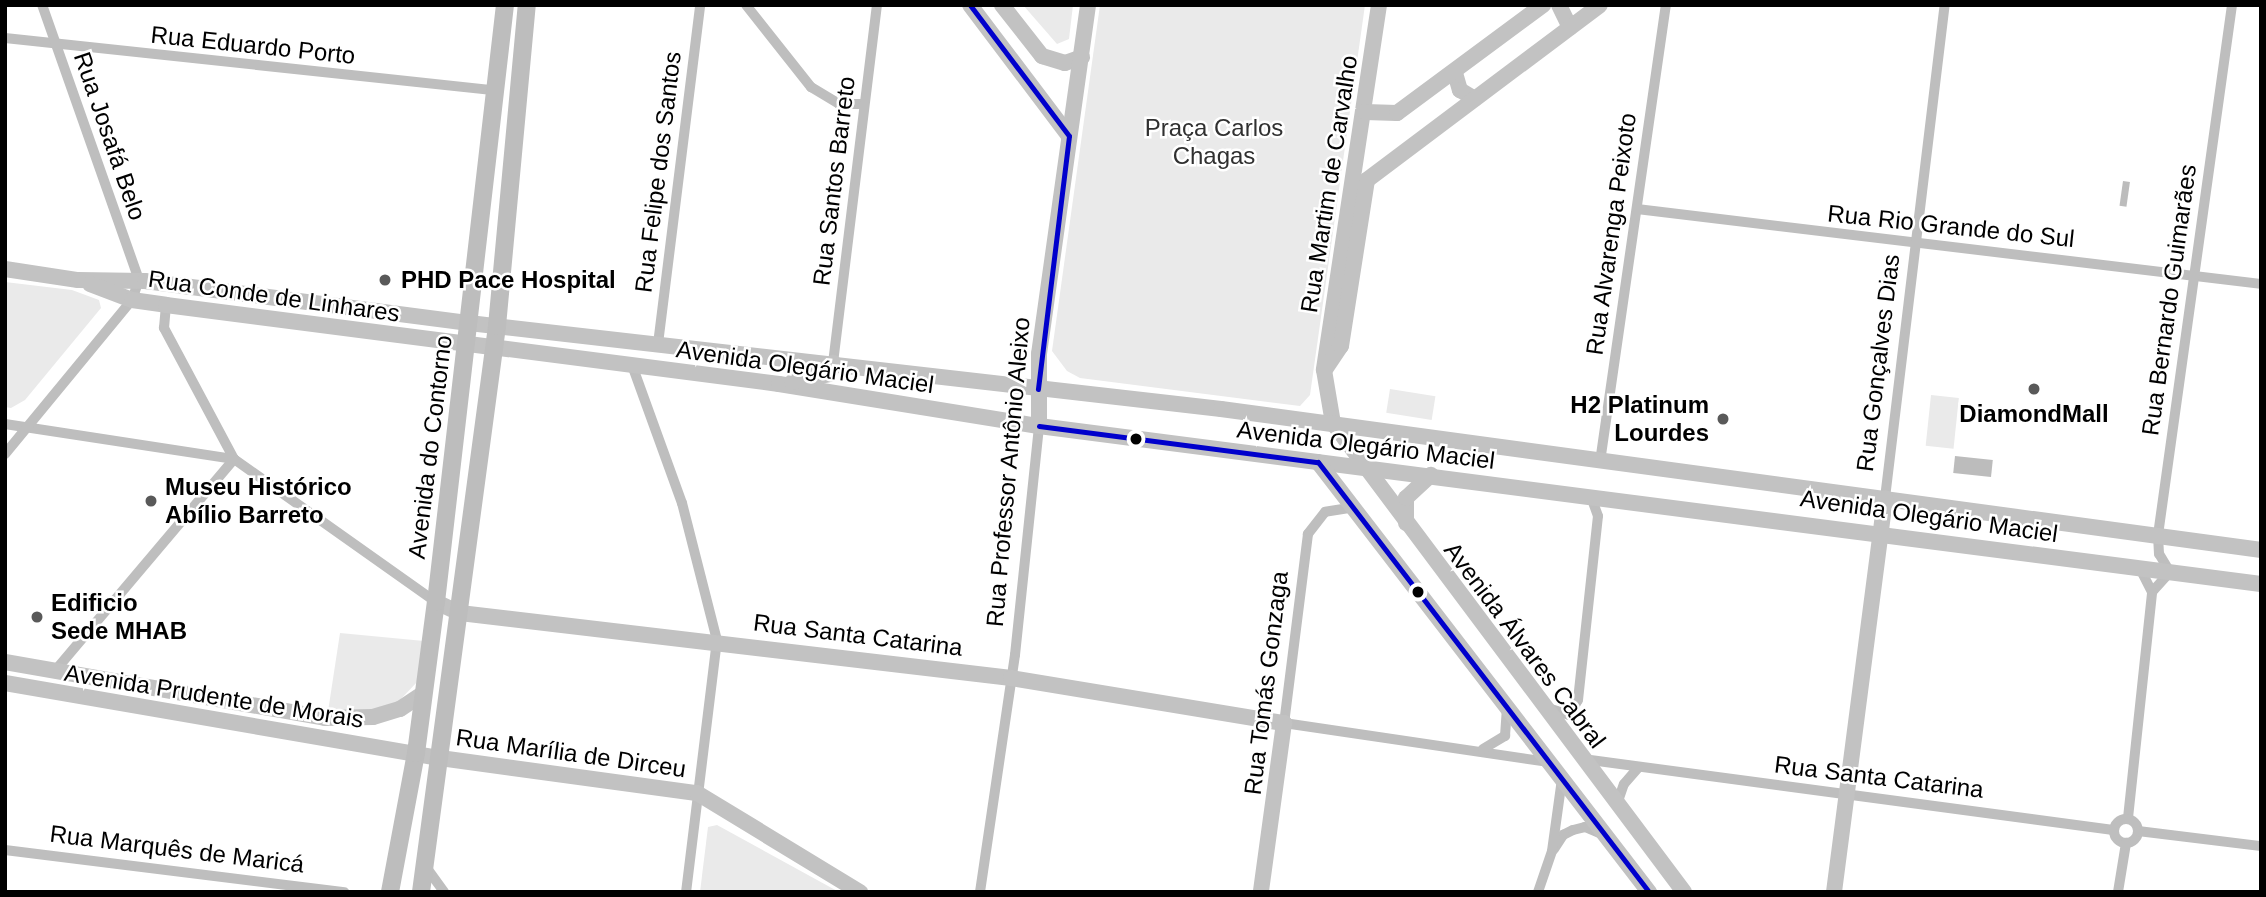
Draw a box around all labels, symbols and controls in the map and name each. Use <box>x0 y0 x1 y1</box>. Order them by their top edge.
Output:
street label: Rua Eduardo Porto <box>149 20 357 70</box>
street label: Rua Josafá Belo <box>68 48 152 224</box>
street label: Rua Felipe dos Santos <box>629 50 687 294</box>
street label: Rua Martim de Carvalho <box>1294 53 1364 315</box>
street label: Rua Santos Barreto <box>807 75 861 287</box>
street label: Rua Alvarenga Peixoto <box>1580 110 1642 358</box>
park label: Praça Carlos Chagas <box>1145 114 1283 170</box>
street label: Rua Bernardo Guimarães <box>2136 163 2202 437</box>
street label: Rua Rio Grande do Sul <box>1826 199 2076 253</box>
street label: Rua Gonçalves Dias <box>1850 253 1906 473</box>
street label: Rua Conde de Linhares <box>146 264 402 328</box>
place label: PHD Pace Hospital <box>401 266 616 294</box>
marker: PHD Pace Hospital <box>375 270 395 290</box>
street label: Rua Professor Antônio Aleixo <box>980 315 1036 629</box>
street label: Avenida do Contorno <box>402 334 458 560</box>
street label: Avenida Olegário Maciel <box>674 335 936 399</box>
marker: DiamondMall <box>2026 381 2042 397</box>
place label: H2 Platinum Lourdes <box>1570 391 1709 447</box>
place label: DiamondMall <box>1959 400 2109 428</box>
marker: H2 Platinum Lourdes <box>1715 411 1731 427</box>
street label: Avenida Olegário Maciel <box>1235 415 1497 475</box>
unlabelled marker <box>1129 432 1143 446</box>
place label: Museu Histórico Abílio Barreto <box>165 473 352 529</box>
street label: Avenida Olegário Maciel <box>1798 484 2060 548</box>
marker: Museu Histórico Abílio Barreto <box>143 493 159 509</box>
street label: Avenida Álvares Cabral <box>1438 536 1612 754</box>
street label: Rua Tomás Gonzaga <box>1238 569 1294 797</box>
unlabelled marker <box>1411 585 1425 599</box>
place label: Edificio Sede MHAB <box>51 589 187 645</box>
street label: Rua Santa Catarina <box>752 608 964 662</box>
marker: Edificio Sede MHAB <box>29 609 45 625</box>
street label: Avenida Prudente de Morais <box>62 658 366 734</box>
street label: Rua Marília de Dirceu <box>454 723 688 783</box>
street label: Rua Santa Catarina <box>1773 750 1985 804</box>
street label: Rua Marquês de Maricá <box>48 819 306 879</box>

